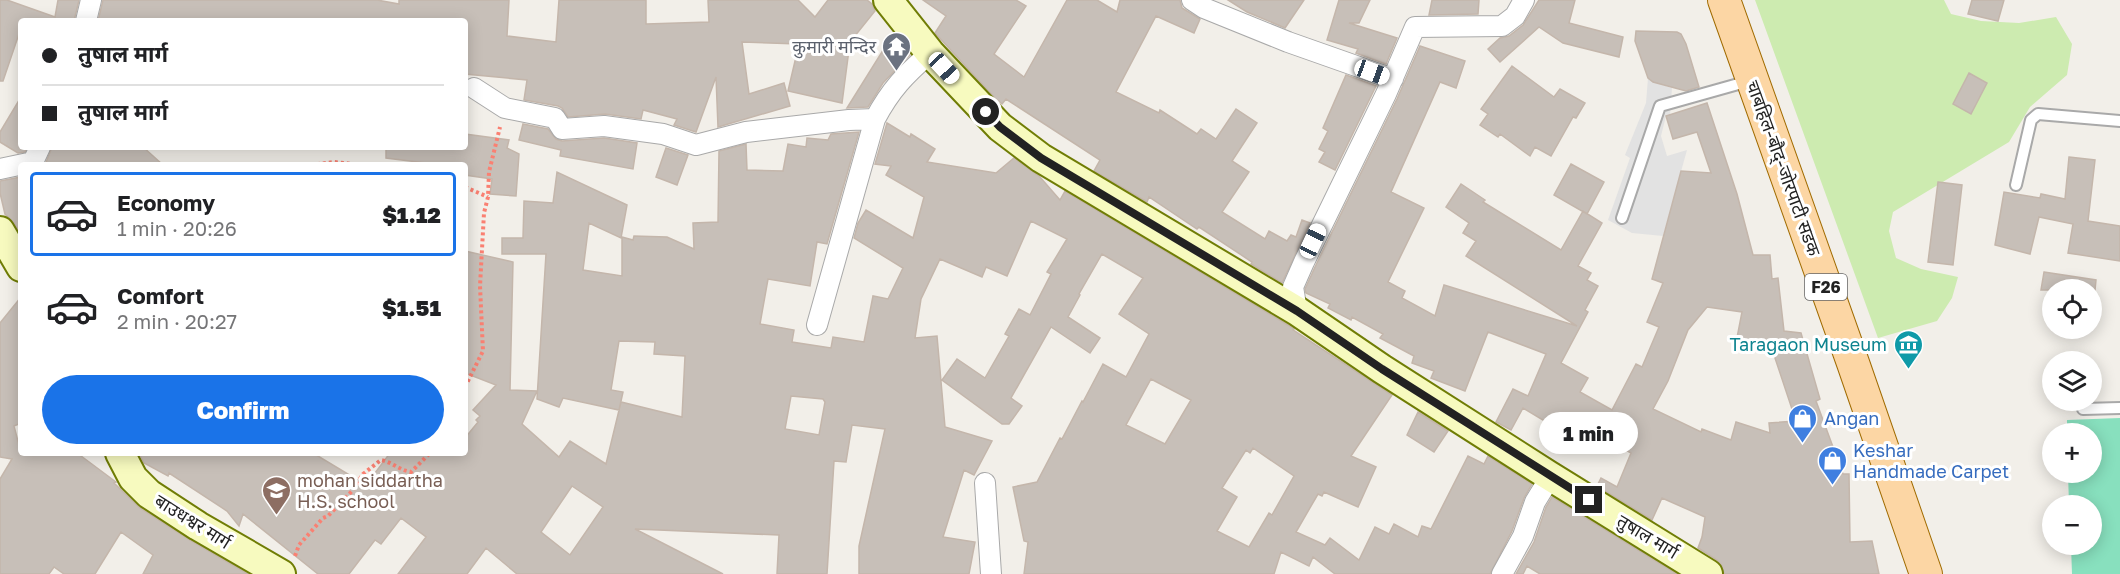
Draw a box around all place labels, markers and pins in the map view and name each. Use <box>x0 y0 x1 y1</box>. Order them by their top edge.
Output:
temple icon: कुमारी मन्दिर <box>881 30 913 72</box>
place label: कुमारी मन्दिर <box>792 35 877 59</box>
museum icon: Taragaon Museum <box>1892 328 1924 370</box>
place label: Taragaon Museum <box>1730 333 1887 355</box>
shop icon: Angan <box>1787 402 1819 444</box>
place label: Angan <box>1824 407 1879 429</box>
place label: Keshar Handmade Carpet <box>1853 439 2009 482</box>
shop icon: Keshar Handmade Carpet <box>1816 444 1848 486</box>
place label: mohan siddartha H.S. school <box>297 469 443 512</box>
school or university icon: mohan siddartha H.S. school <box>260 474 292 516</box>

